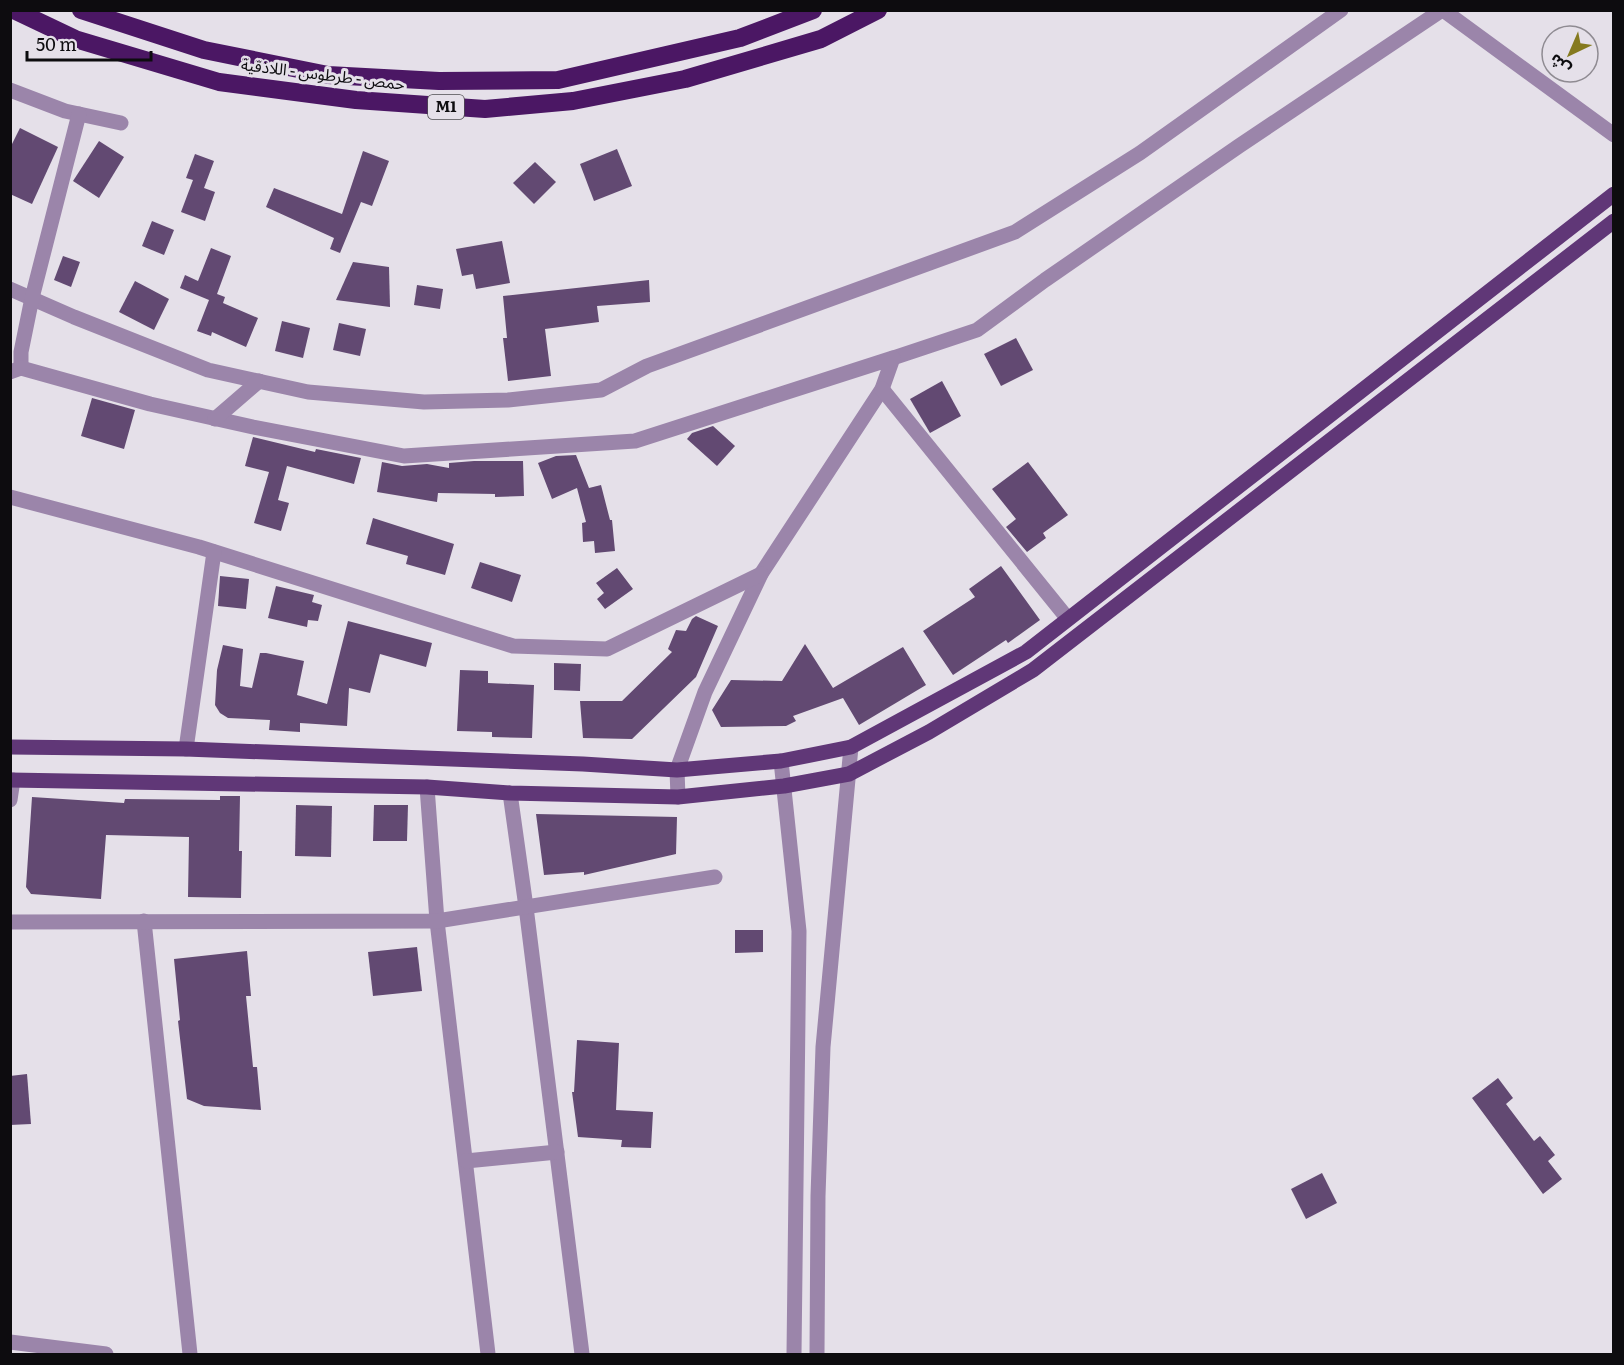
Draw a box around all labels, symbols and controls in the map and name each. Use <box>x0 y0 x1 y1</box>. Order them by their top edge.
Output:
scale bar <box>27 24 152 62</box>
north arrow <box>1540 24 1600 84</box>
text: 50 m <box>36 30 77 57</box>
text: ش <box>1543 49 1575 82</box>
street label: حمص - طرطوس - اللاذقية <box>240 51 406 95</box>
road number: M1 <box>428 95 464 119</box>

